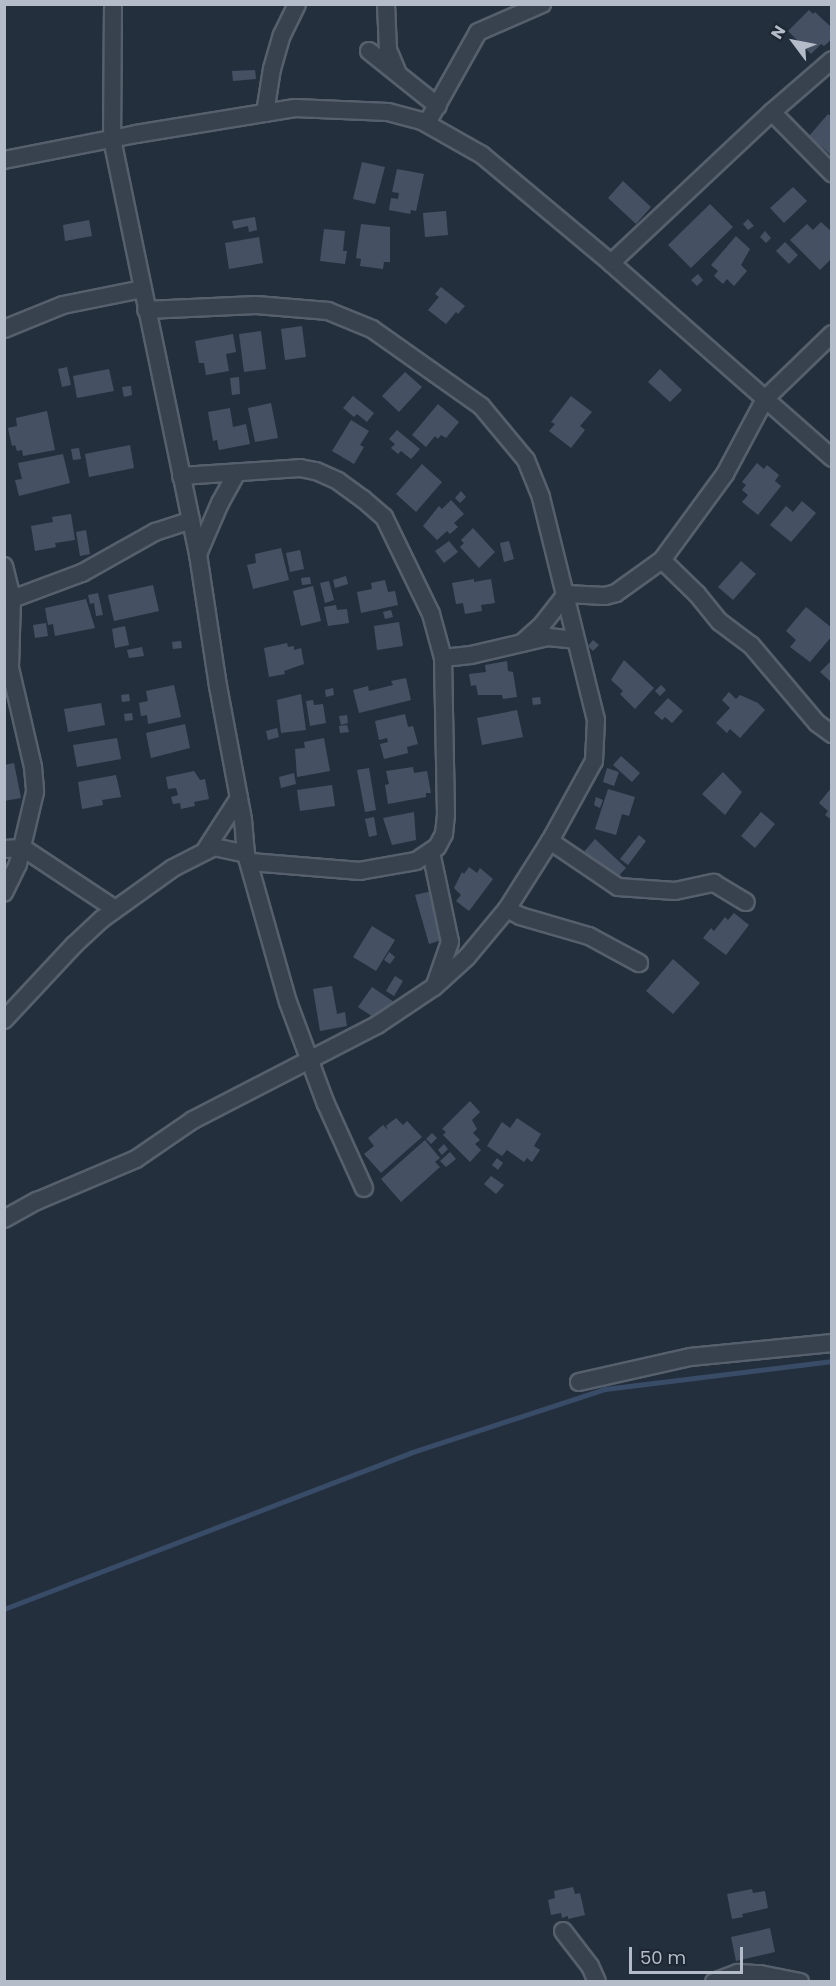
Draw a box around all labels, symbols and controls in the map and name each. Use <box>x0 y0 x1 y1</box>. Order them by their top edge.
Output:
north arrow <box>764 12 824 72</box>
text: N <box>765 21 791 43</box>
scale bar <box>632 1935 746 1973</box>
text: 50 m <box>640 1945 686 1970</box>

